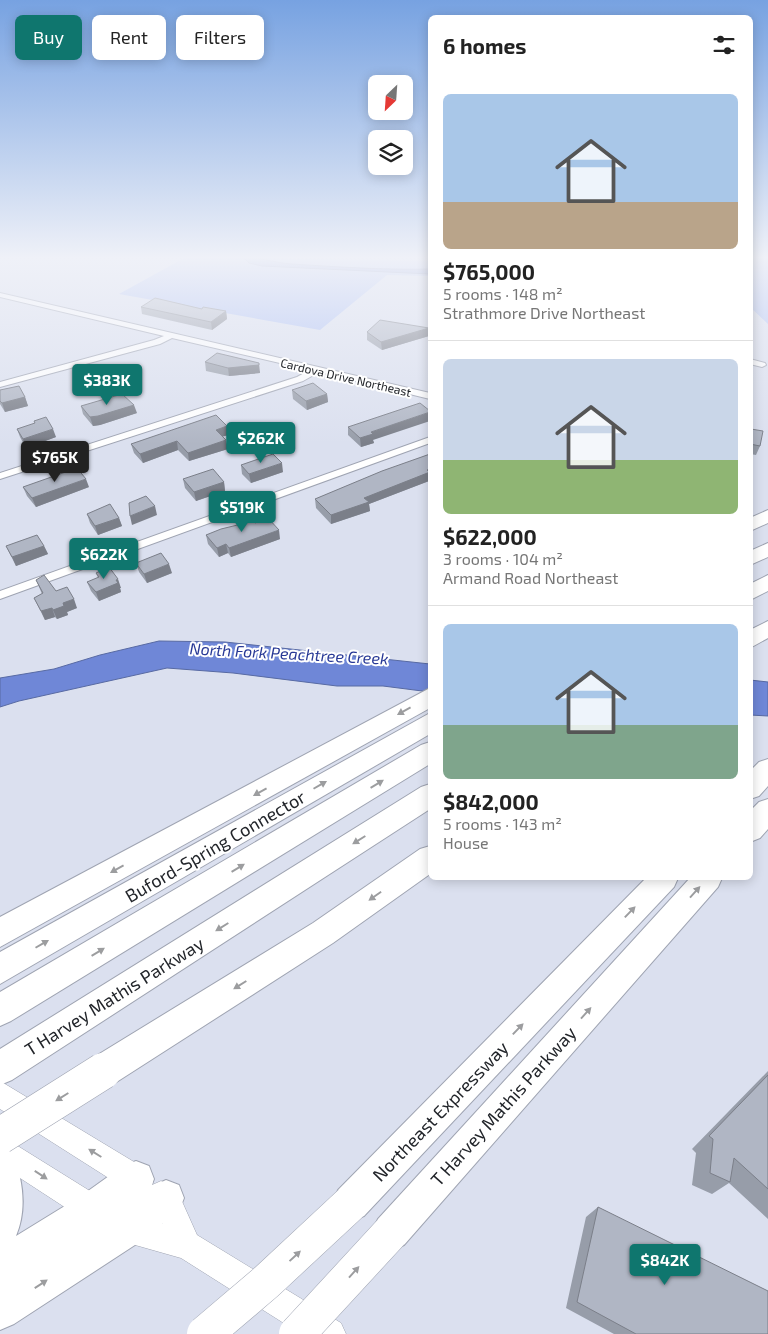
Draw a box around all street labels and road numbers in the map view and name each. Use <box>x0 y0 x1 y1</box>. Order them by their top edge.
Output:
street label: Cardova Drive Northeast <box>279 355 413 399</box>
street label: Buford-Spring Connector <box>121 785 309 907</box>
street label: T Harvey Mathis Parkway <box>20 932 208 1060</box>
street label: T Harvey Mathis Parkway <box>426 1021 581 1190</box>
street label: Northeast Expressway <box>367 1036 513 1186</box>

